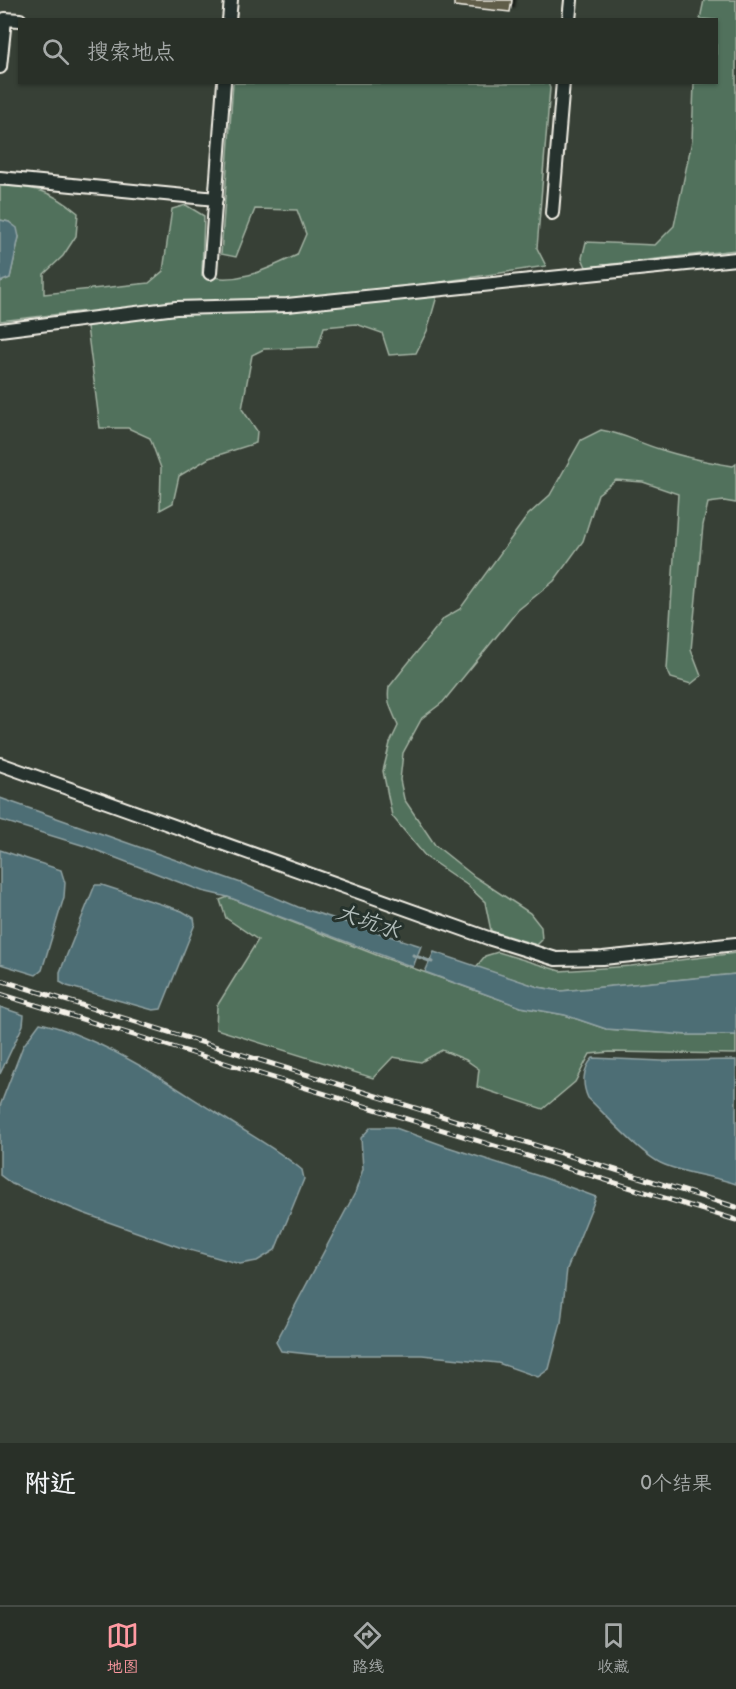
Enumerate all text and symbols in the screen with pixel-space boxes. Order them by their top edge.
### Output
search box [18,18,718,84]
icon: search [39,35,72,68]
text: 搜索地点 [87,39,175,66]
water label: 大坑水 [332,898,405,946]
text: 附近 [24,1469,76,1500]
text: 0个结果 [640,1472,712,1496]
tab: 地图 [106,1619,139,1677]
tab: 路线 [351,1619,384,1677]
tab: 收藏 [597,1619,630,1677]

